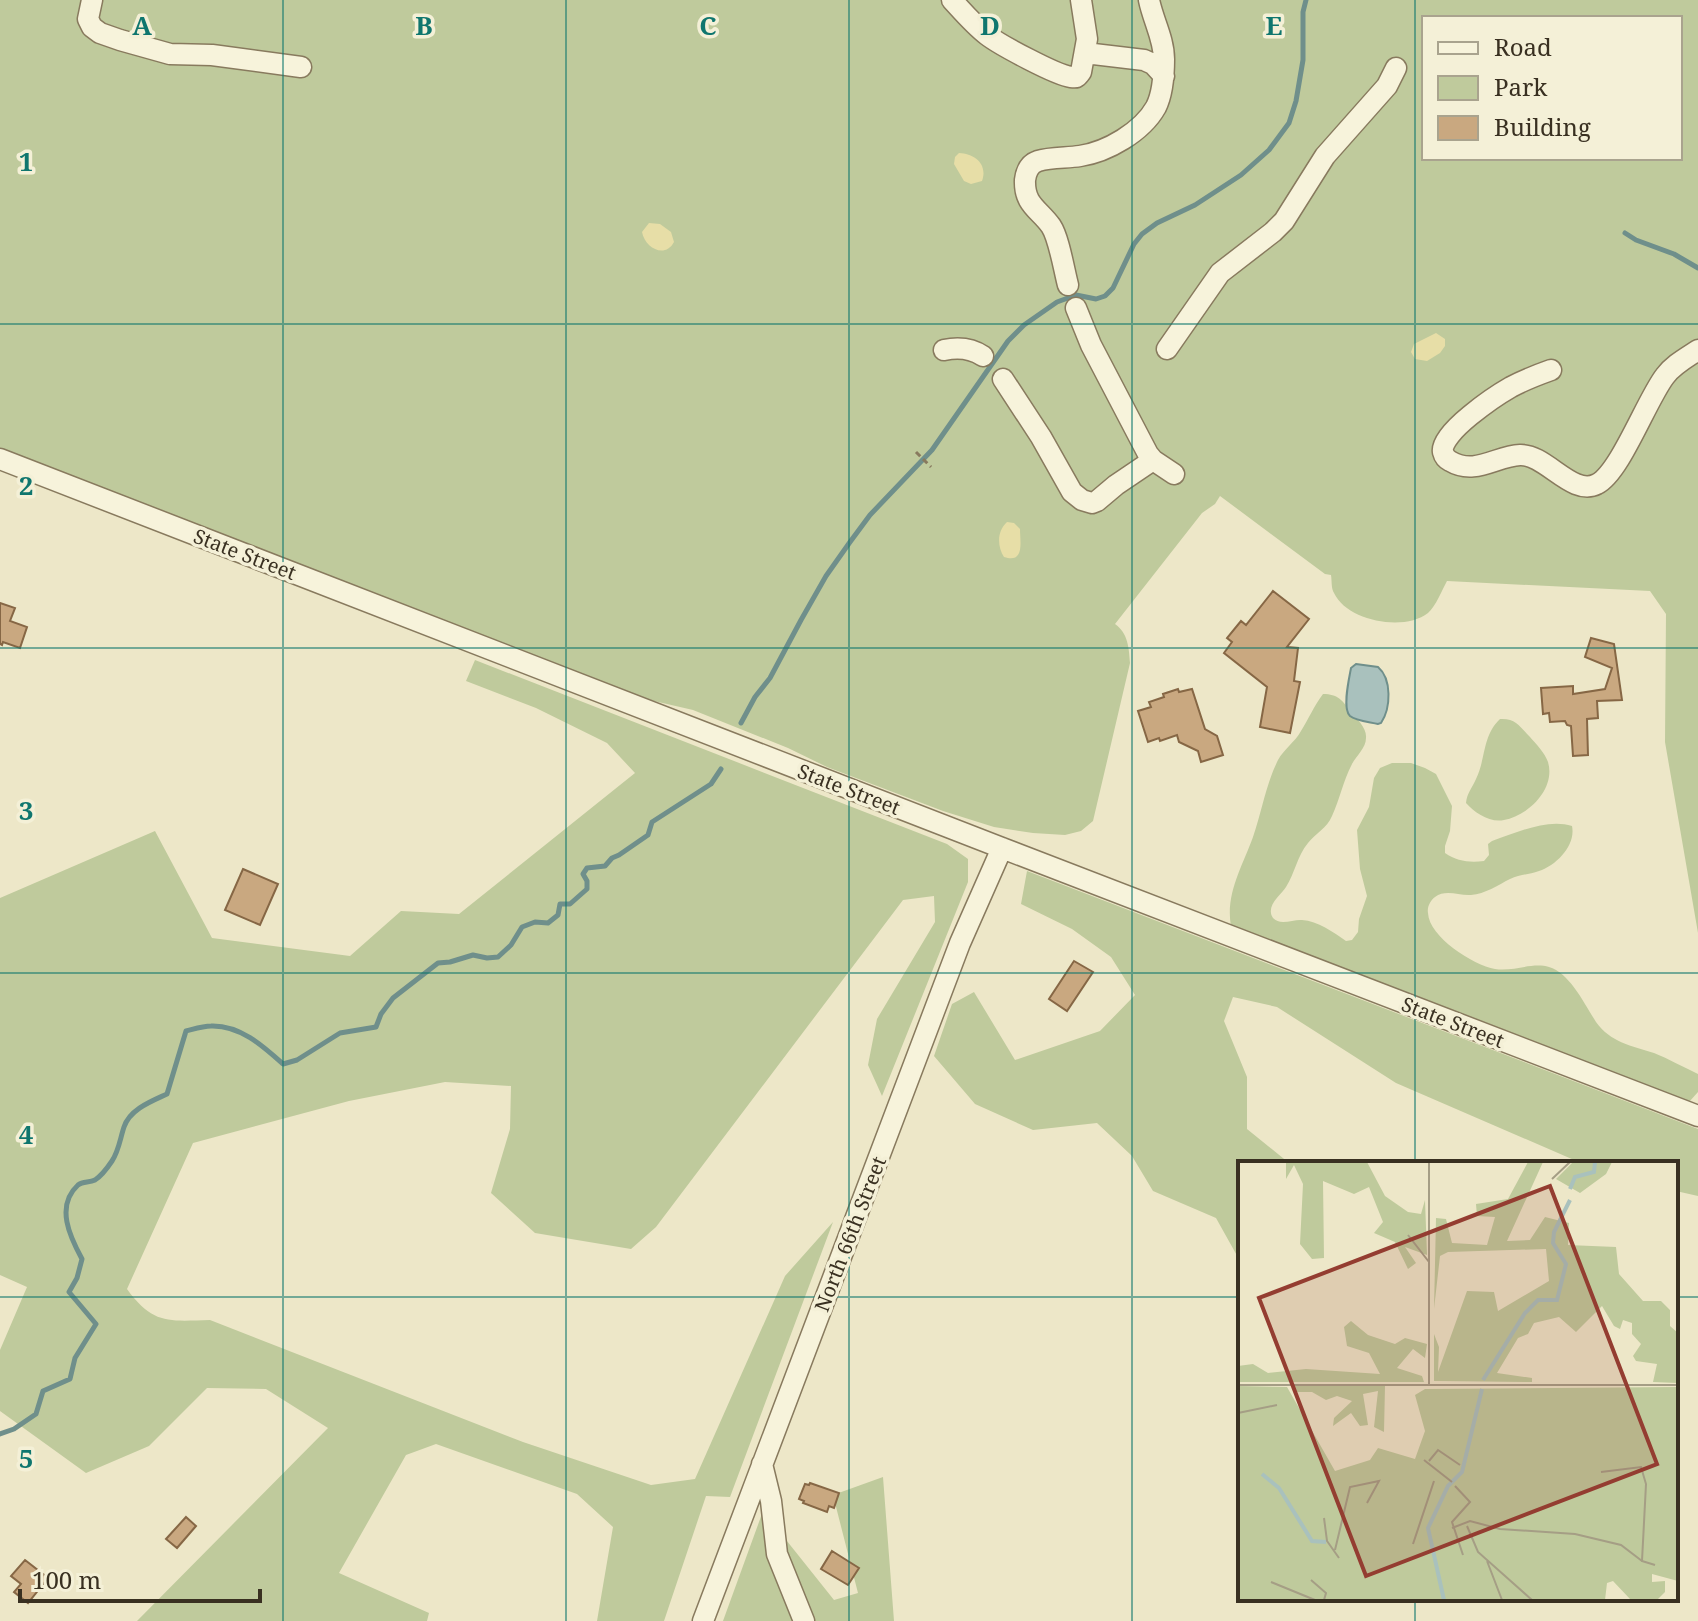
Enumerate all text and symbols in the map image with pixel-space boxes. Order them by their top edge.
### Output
text: A [132,7,152,43]
text: B [415,7,433,43]
text: C [699,7,717,43]
text: D [980,7,1000,43]
text: E [1266,7,1283,43]
legend [1422,16,1682,160]
text: Road [1494,30,1552,63]
text: Park [1494,70,1548,103]
text: Building [1494,110,1591,143]
text: 1 [19,143,33,179]
text: 2 [19,467,33,503]
street label: State Street [190,522,300,586]
street label: State Street [794,757,904,821]
text: 3 [19,792,33,828]
street label: State Street [1398,990,1508,1054]
text: 4 [19,1116,34,1152]
street label: North 66th Street [808,1152,892,1316]
inset map [1238,1161,1678,1601]
text: 5 [19,1440,33,1476]
scale bar [20,1553,260,1603]
text: 100 m [32,1563,101,1596]

